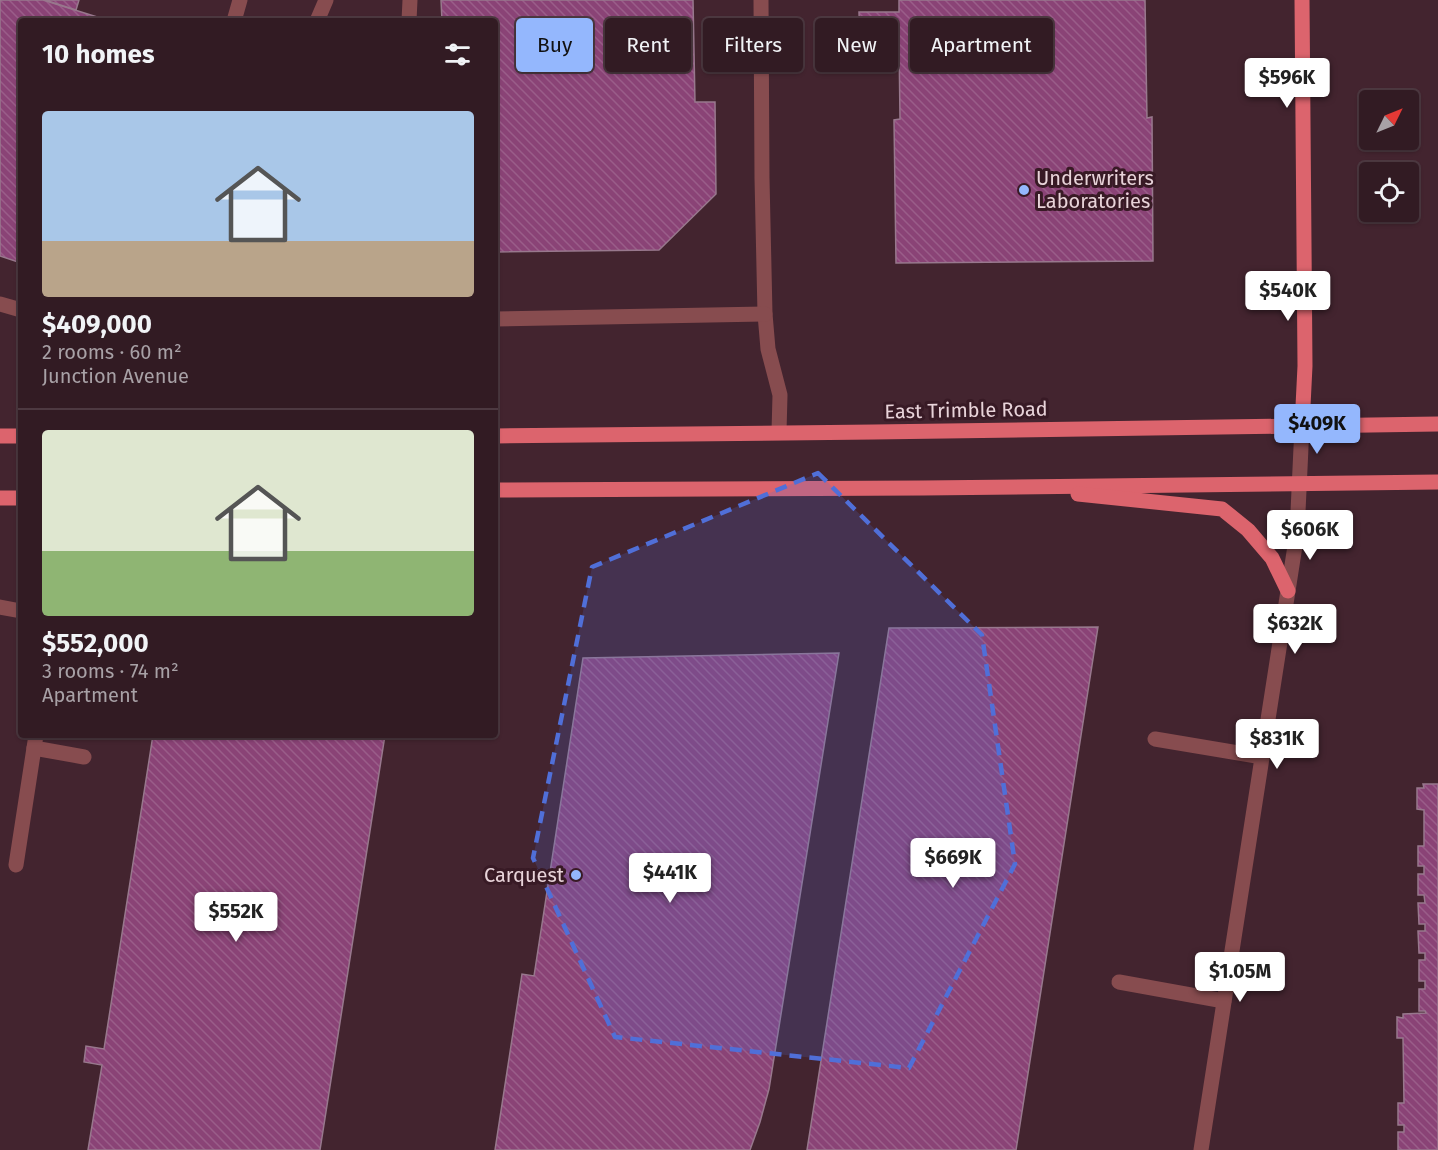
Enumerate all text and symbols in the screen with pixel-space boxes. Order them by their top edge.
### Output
chip: Buy [516,18,593,72]
chip: Rent [605,18,691,72]
chip: Filters [703,18,803,72]
chip: New [815,18,898,72]
chip: Apartment [910,18,1053,72]
icon: filters [441,38,474,71]
text: 10 homes [42,39,155,70]
pin: $596K [1245,58,1329,109]
text: $596K [1259,65,1315,89]
north arrow [1359,90,1419,150]
map controls [1359,90,1419,222]
icon: home [204,150,312,258]
button: locate [1359,162,1419,222]
place label: Underwriters Laboratories [1036,166,1154,213]
marker: Underwriters Laboratories [1017,183,1031,197]
pin: $540K [1246,271,1330,322]
text: $540K [1259,278,1317,302]
text: $409,000 [42,309,152,340]
text: 2 rooms · 60 m² [42,340,182,364]
text: Junction Avenue [42,364,189,388]
street label: East Trimble Road [884,397,1048,423]
pin: $409K [1275,404,1359,455]
text: $409K [1288,411,1346,435]
icon: home [204,469,312,577]
pin: $606K [1268,510,1352,561]
text: $606K [1281,517,1339,541]
pin: $632K [1253,604,1337,655]
text: $632K [1267,611,1323,635]
text: $552,000 [42,628,149,659]
text: 3 rooms · 74 m² [42,659,179,683]
text: Apartment [42,683,138,707]
pin: $831K [1235,719,1319,770]
text: $831K [1250,726,1304,750]
pin: $669K [911,838,995,889]
text: $669K [924,845,982,869]
pin: $441K [628,853,712,904]
text: $441K [643,860,697,884]
place label: Carquest [484,863,565,887]
marker: Carquest [569,868,583,882]
pin: $552K [194,892,278,943]
text: $552K [208,899,264,923]
pin: $1.05M [1191,952,1289,1003]
text: $1.05M [1209,959,1271,983]

